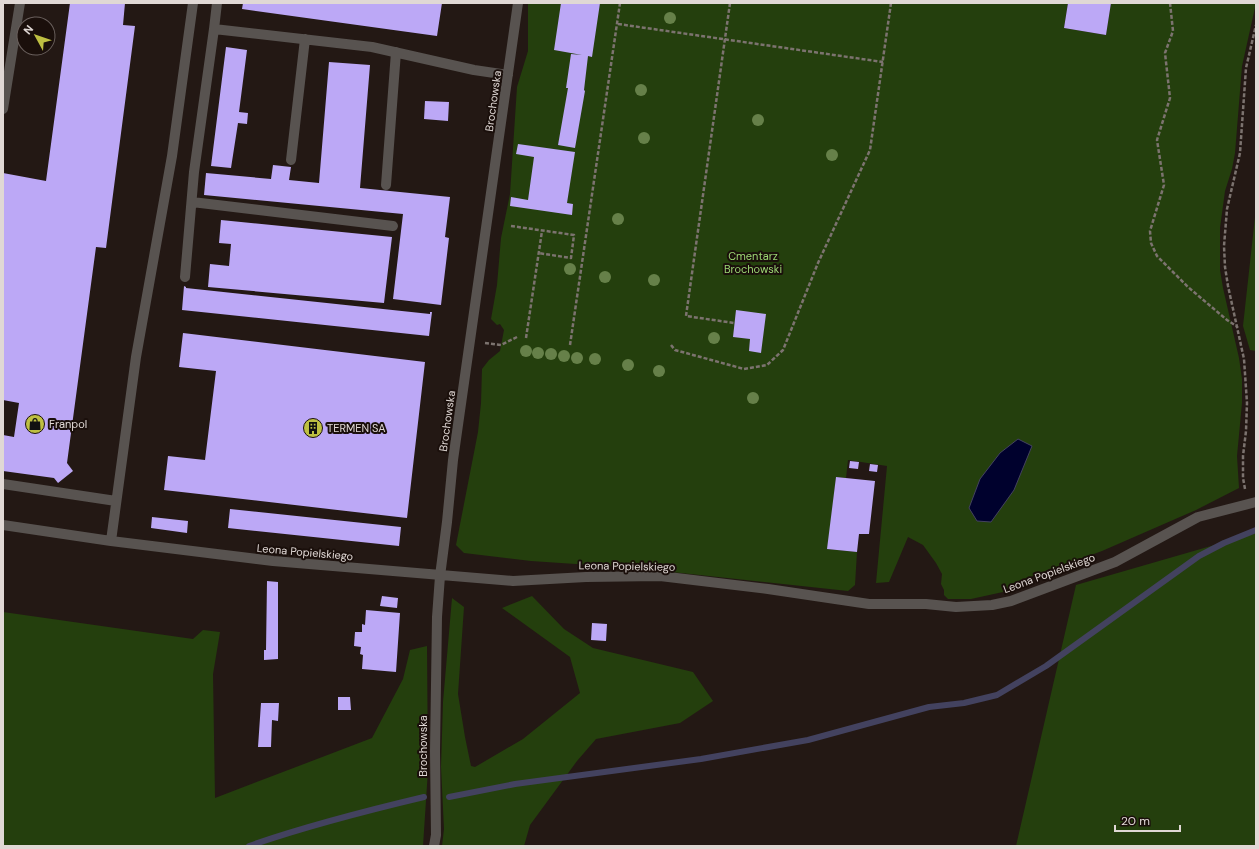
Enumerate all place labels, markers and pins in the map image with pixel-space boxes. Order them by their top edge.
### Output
shop icon: Franpol [24,413,46,435]
place label: Franpol [49,417,87,431]
building icon: TERMEN SA [302,417,324,439]
place label: TERMEN SA [327,421,386,435]

